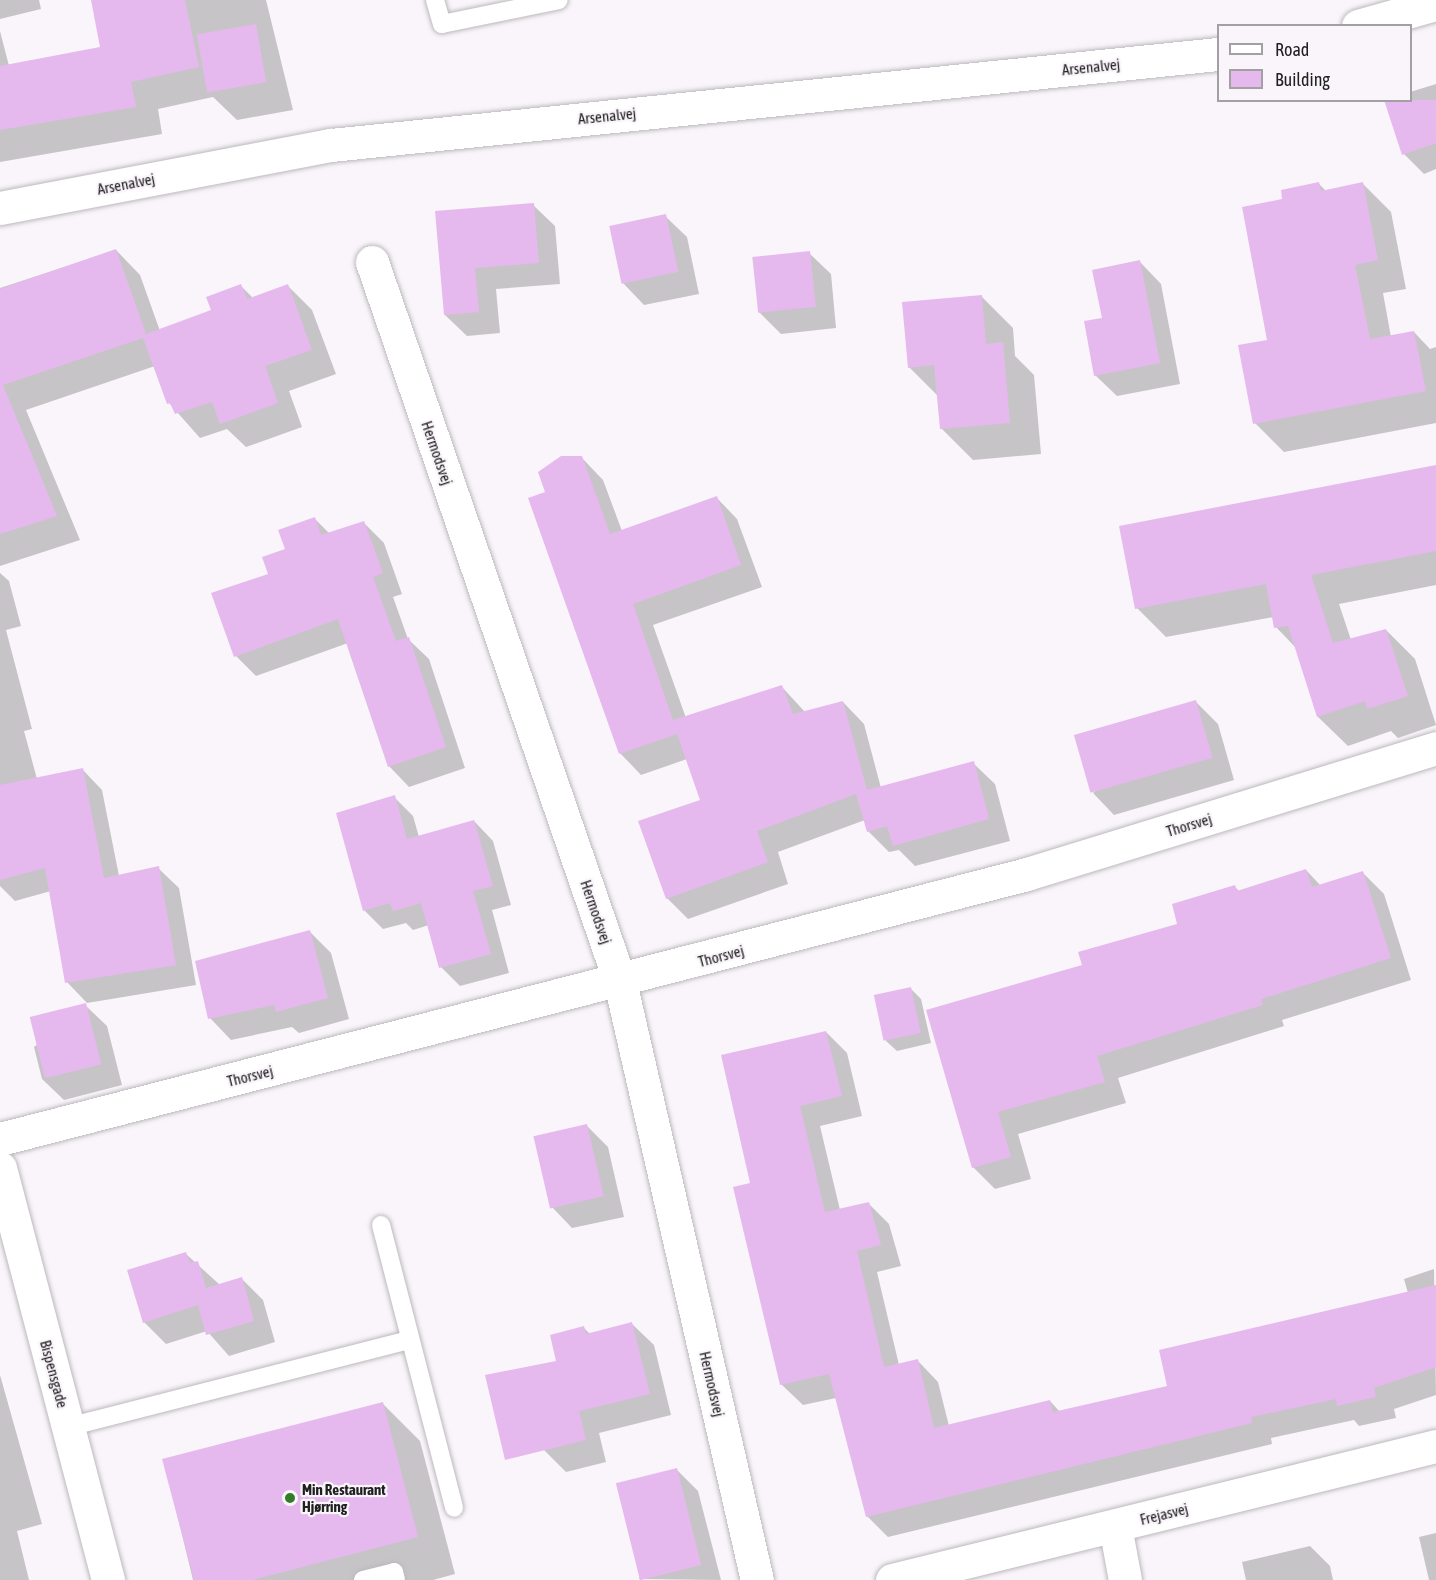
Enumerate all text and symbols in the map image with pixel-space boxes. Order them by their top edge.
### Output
legend [1217,24,1412,102]
text: Road [1275,39,1309,60]
street label: Arsenalvej [1061,55,1121,79]
text: Building [1275,69,1330,90]
street label: Arsenalvej [577,104,637,128]
street label: Arsenalvej [96,170,156,198]
street label: Hermodsvej [418,419,456,487]
street label: Thorsvej [1164,810,1214,840]
street label: Hermodsvej [577,878,615,946]
street label: Thorsvej [696,941,746,971]
street label: Thorsvej [225,1062,275,1090]
street label: Bispensgade [36,1338,72,1410]
street label: Hermodsvej [696,1350,728,1418]
place label: Min Restaurant Hjørring [302,1480,386,1515]
marker: Min Restaurant Hjørring [283,1491,297,1505]
street label: Frejasvej [1138,1499,1190,1529]

